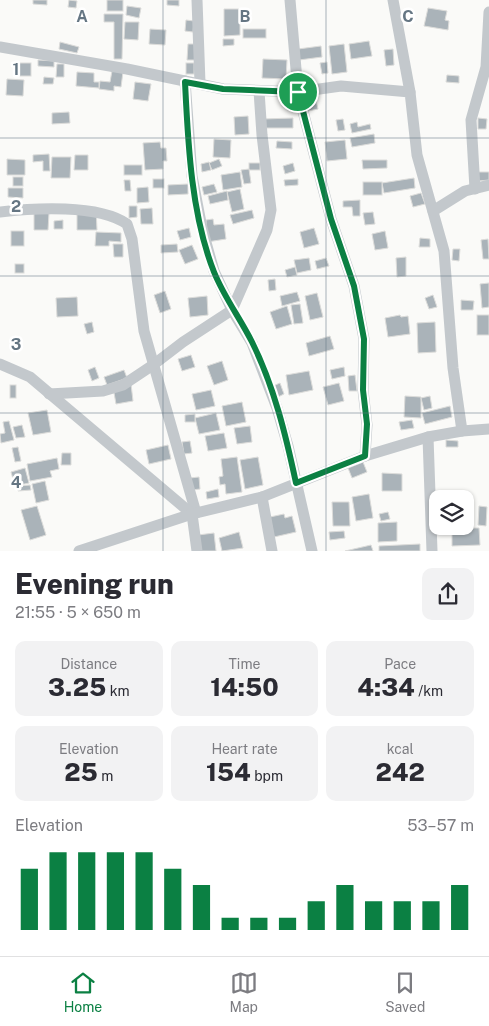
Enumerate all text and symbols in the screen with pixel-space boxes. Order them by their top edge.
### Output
text: A [76,7,88,26]
text: B [240,7,251,26]
text: C [402,7,414,26]
text: 1 [13,60,19,79]
pin [277,71,319,113]
icon: arrive [284,78,312,106]
text: 2 [11,197,21,216]
text: 3 [11,335,21,354]
text: 4 [11,473,22,492]
map controls [429,490,474,535]
button: layers [429,490,474,535]
text: Evening run [15,567,174,600]
button: share [422,568,474,620]
text: 21:55 · 5 × 650 m [15,603,141,622]
text: Distance [60,656,117,672]
text: Time [229,656,260,672]
text: Pace [384,656,416,672]
text: 3.25 [48,672,106,702]
text: 14:50 [210,672,279,702]
text: 4:34 [357,672,415,702]
text: km [106,683,130,699]
text: /km [415,683,443,699]
text: Elevation [59,741,119,757]
text: Heart rate [211,741,278,757]
text: kcal [387,741,414,757]
text: 25 [64,757,98,787]
text: 154 [206,757,251,787]
text: 242 [375,757,425,787]
text: m [98,768,113,784]
text: bpm [251,768,283,784]
text: Elevation [15,816,83,835]
text: 53–57 m [407,816,474,835]
tab: Home [64,969,102,1015]
tab: Map [230,969,258,1015]
tab: Saved [385,969,425,1015]

